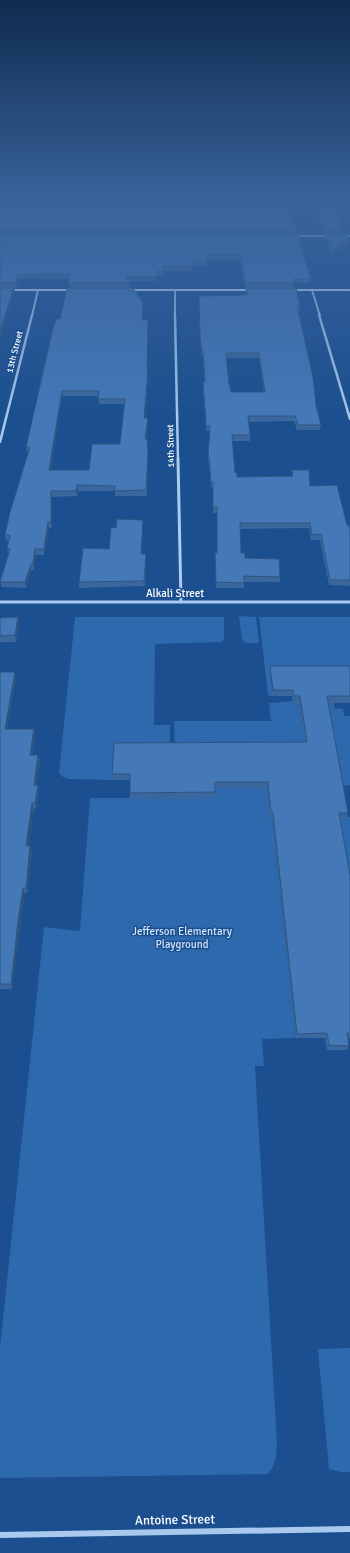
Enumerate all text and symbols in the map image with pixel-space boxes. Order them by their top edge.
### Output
street label: 13th Street [4,330,26,374]
street label: 14th Street [165,424,177,468]
street label: Alkali Street [146,587,204,600]
park label: Jefferson Elementary Playground [132,925,233,951]
street label: Antoine Street [135,1511,216,1529]

